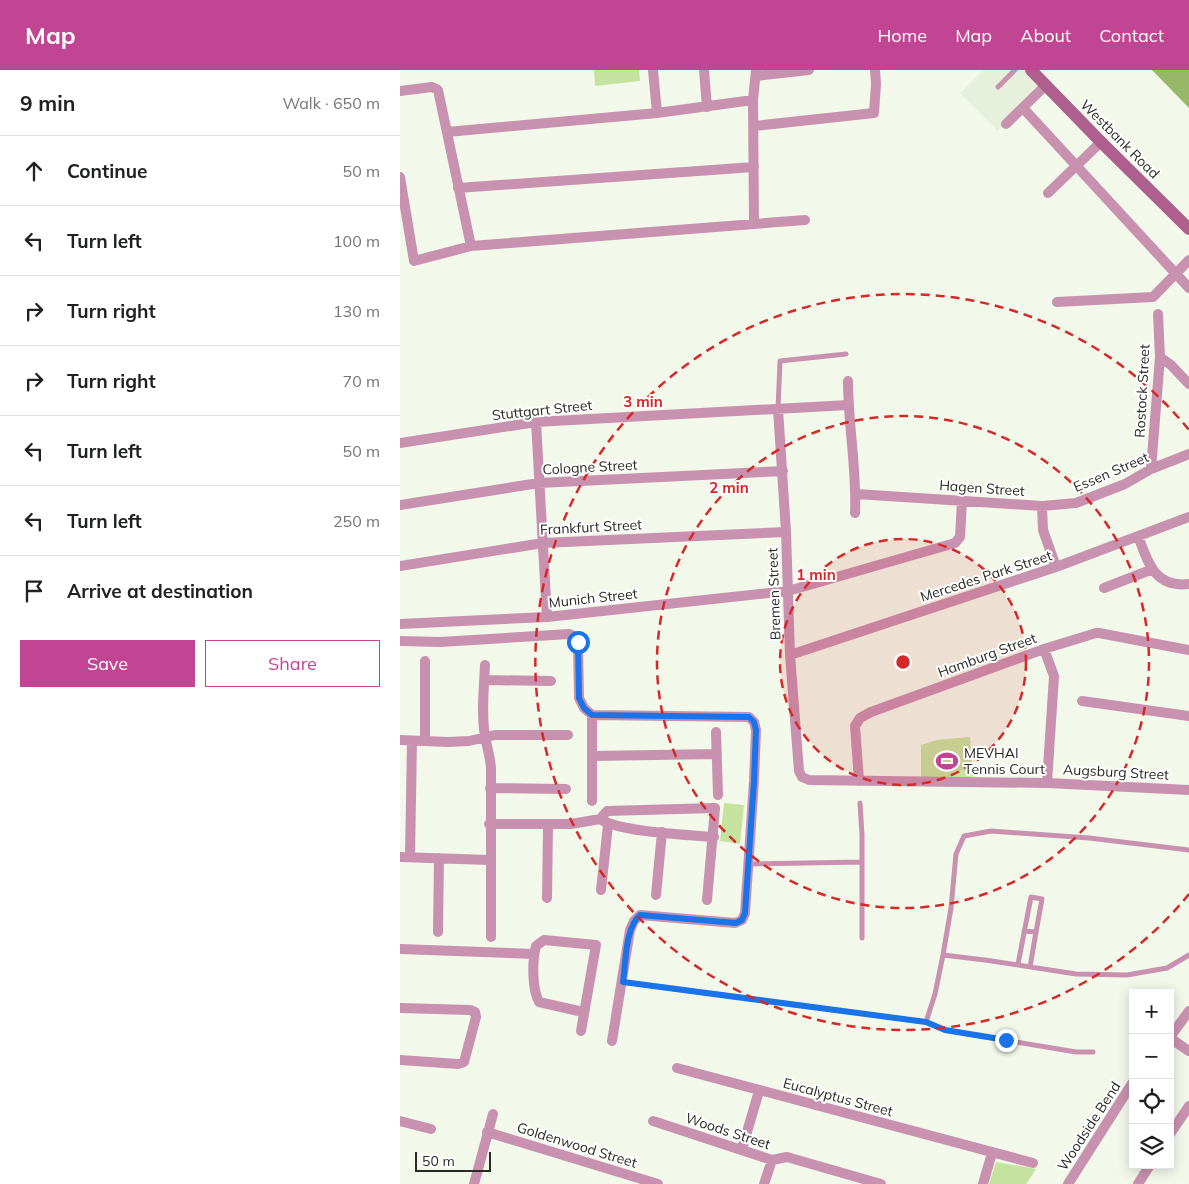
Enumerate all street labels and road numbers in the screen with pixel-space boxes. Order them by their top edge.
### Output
street label: Westbank Road [1077,96,1163,182]
street label: Rostock Street [1131,344,1153,438]
street label: Stuttgart Street [491,396,593,424]
street label: Essen Street [1071,448,1152,496]
street label: Cologne Street [542,456,638,478]
street label: Hagen Street [939,476,1025,500]
street label: Frankfurt Street [540,515,643,539]
street label: Mercedes Park Street [918,546,1054,606]
street label: Bremen Street [763,547,785,641]
street label: Munich Street [548,584,638,612]
street label: Hamburg Street [935,629,1039,681]
street label: Augsburg Street [1063,760,1170,784]
street label: Eucalyptus Street [781,1074,895,1120]
street label: Woodside Bend [1053,1078,1125,1174]
street label: Woods Street [683,1109,773,1153]
street label: Goldenwood Street [515,1118,639,1172]

